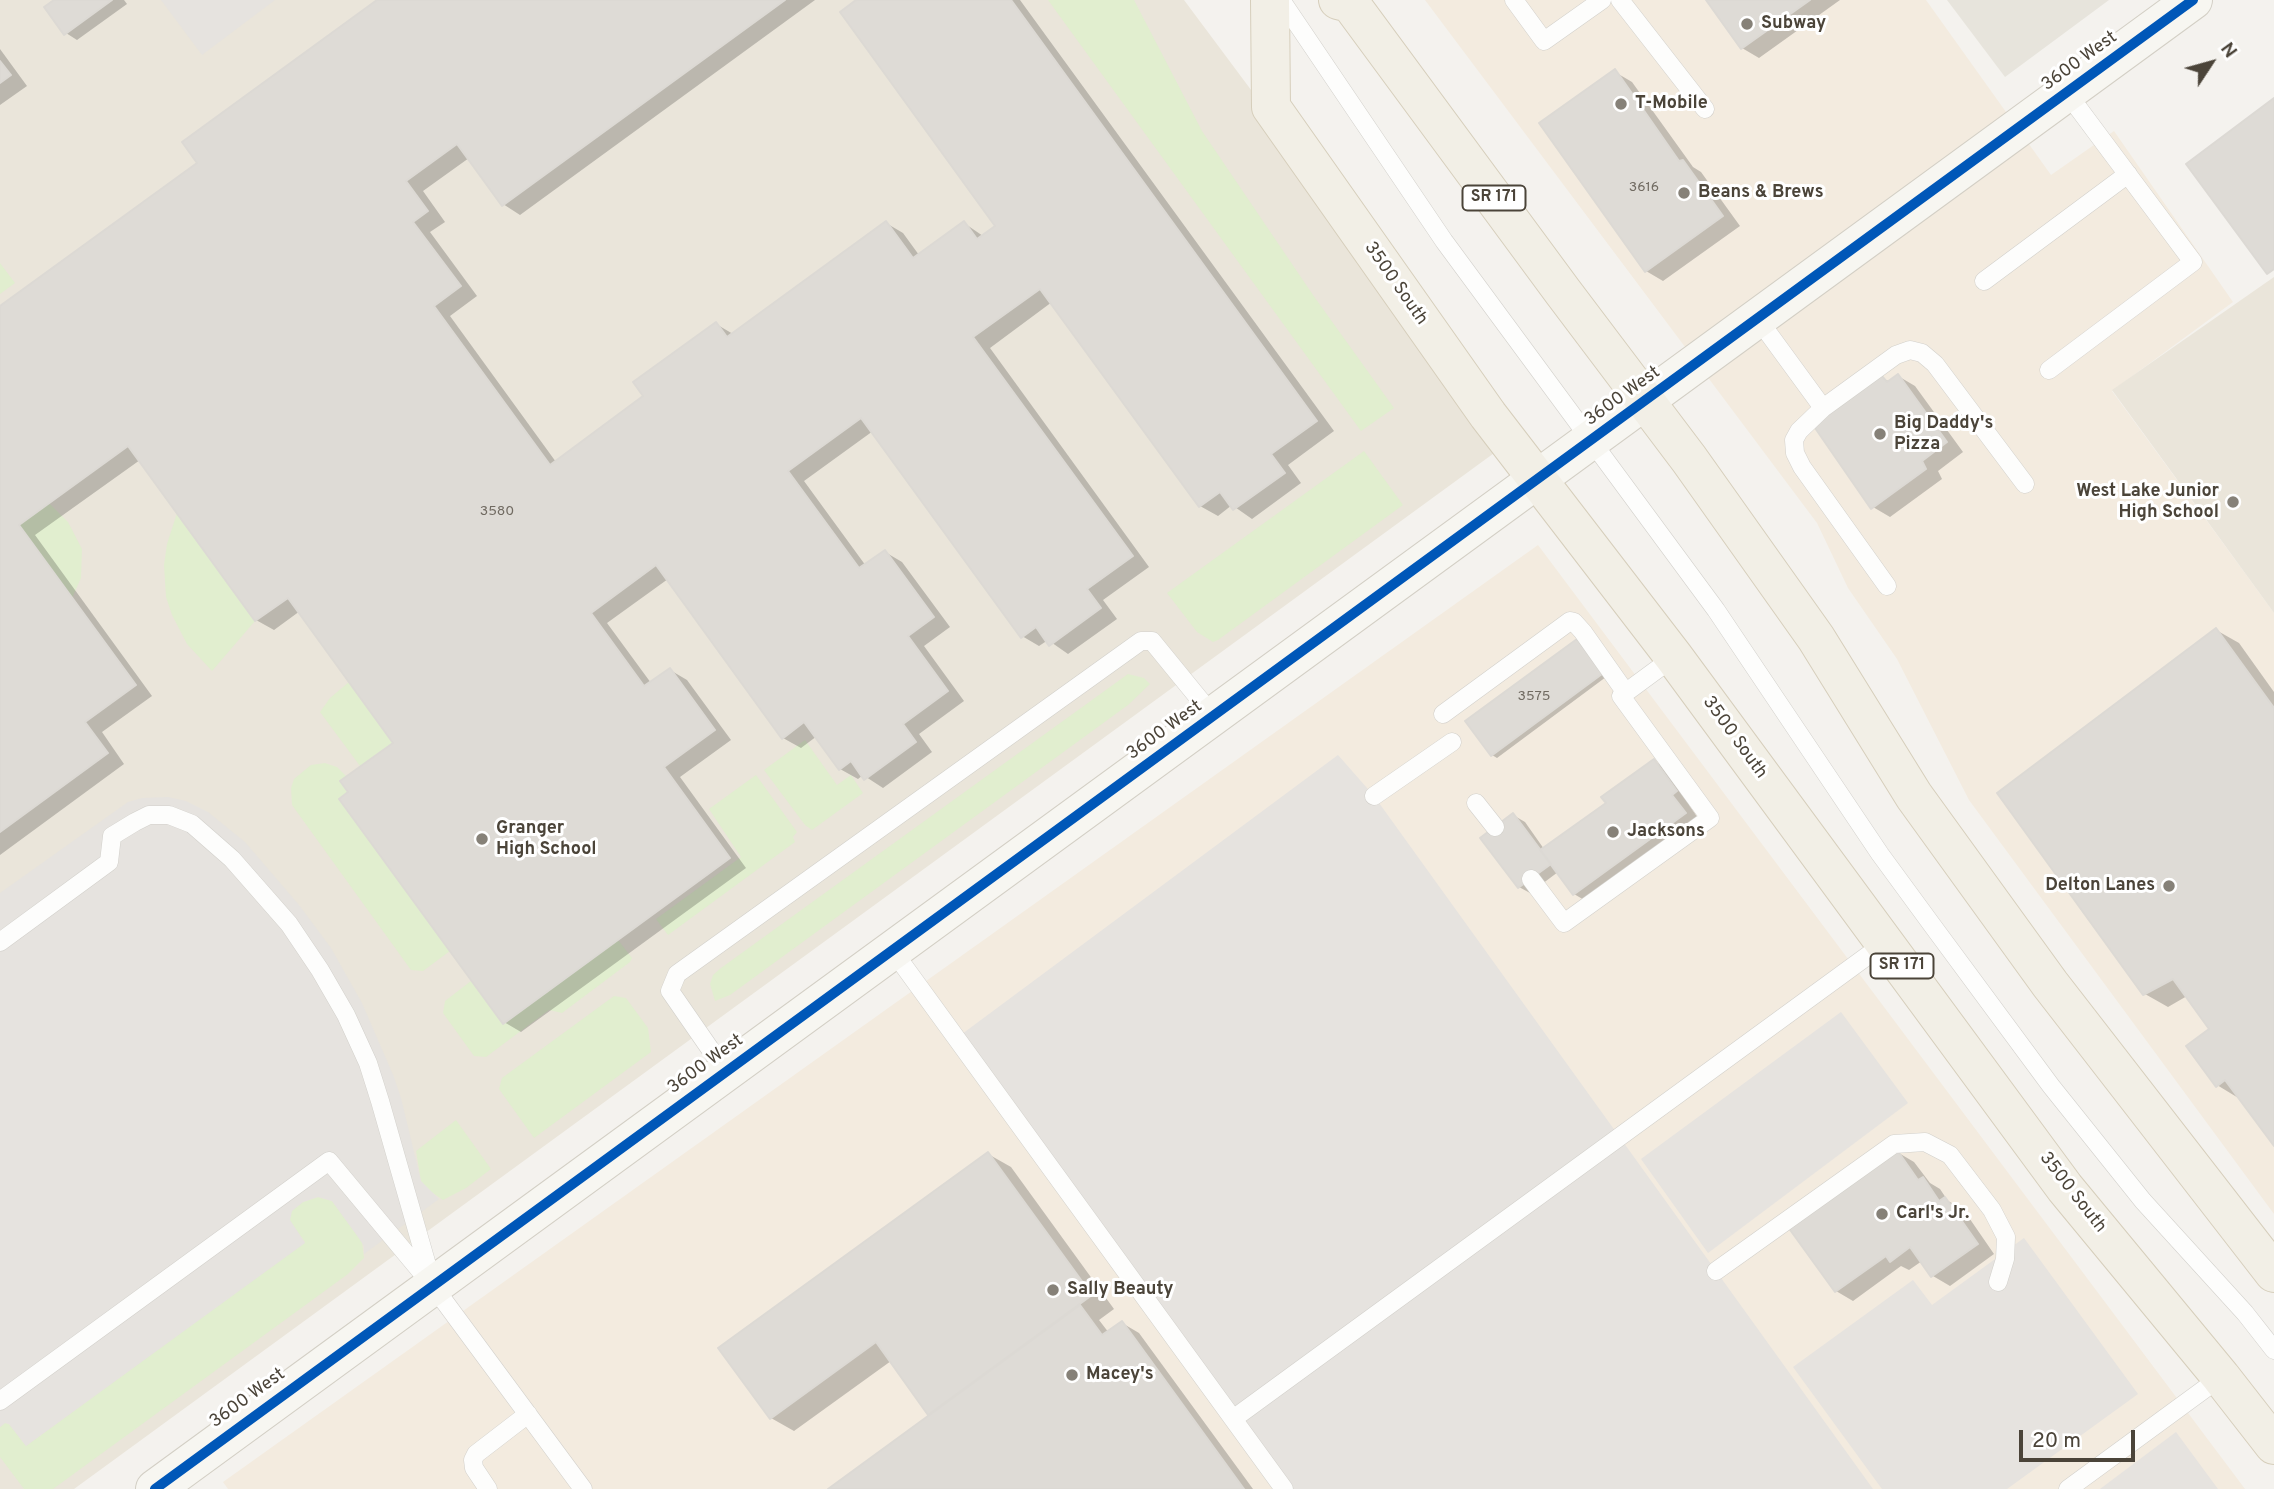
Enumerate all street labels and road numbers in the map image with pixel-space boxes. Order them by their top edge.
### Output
street label: 3600 West [2038,27,2122,97]
road number: SR 171 [1462,186,1526,210]
street label: 3500 South [1359,238,1431,330]
street label: 3600 West [1581,362,1665,432]
street label: 3500 South [1697,693,1771,783]
street label: 3600 West [1123,696,1207,766]
road number: SR 171 [1870,954,1934,978]
street label: 3600 West [664,1030,748,1100]
street label: 3500 South [2034,1148,2110,1238]
street label: 3600 West [206,1364,290,1434]

